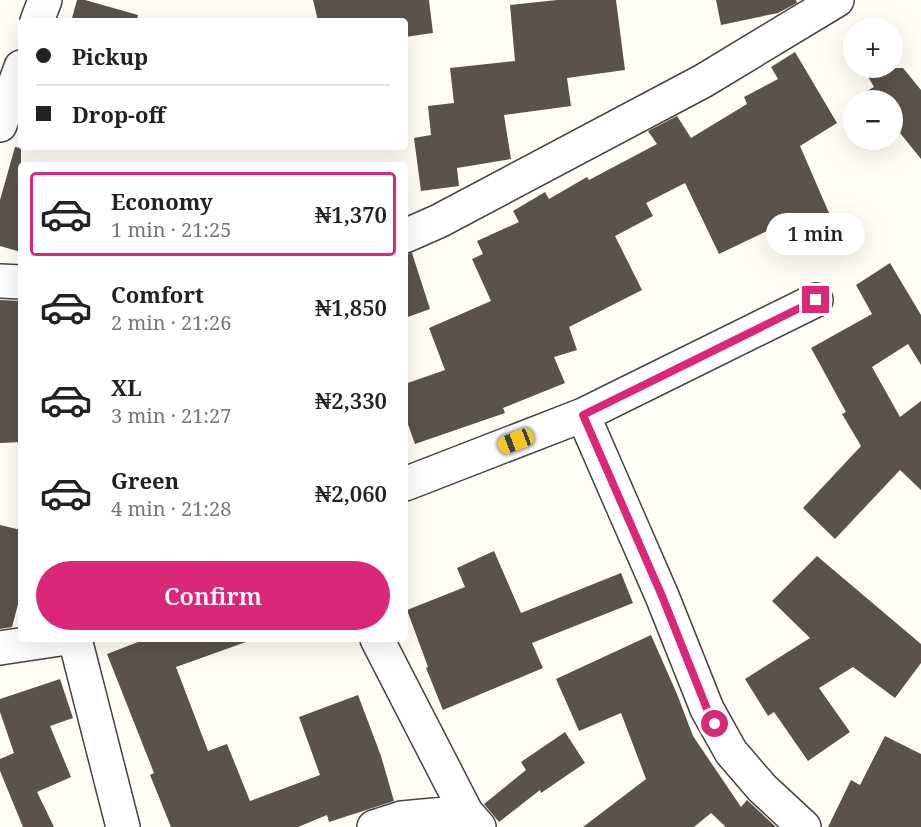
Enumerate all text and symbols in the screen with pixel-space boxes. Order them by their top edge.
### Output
map controls [843,18,903,150]
button: + [843,18,903,78]
text: Pickup [72,41,148,71]
button: − [843,90,903,150]
text: Drop-off [72,99,165,129]
text: Economy [111,186,213,216]
icon: car [39,187,93,241]
text: ₦1,370 [315,199,387,229]
callout: 1 min [766,213,866,255]
text: 1 min · 21:25 [111,216,231,243]
text: 1 min [788,220,843,247]
text: Comfort [111,279,204,309]
icon: car [39,280,93,334]
route end [802,286,829,313]
text: ₦1,850 [315,292,387,322]
text: 2 min · 21:26 [111,309,231,336]
text: XL [111,372,142,402]
icon: car [39,373,93,427]
text: ₦2,330 [315,385,387,415]
text: 3 min · 21:27 [111,402,231,429]
car [496,426,536,456]
text: Green [111,465,179,495]
icon: car [39,466,93,520]
text: ₦2,060 [315,478,387,508]
text: 4 min · 21:28 [111,495,231,522]
button: Confirm [36,561,390,630]
route start [701,710,728,737]

